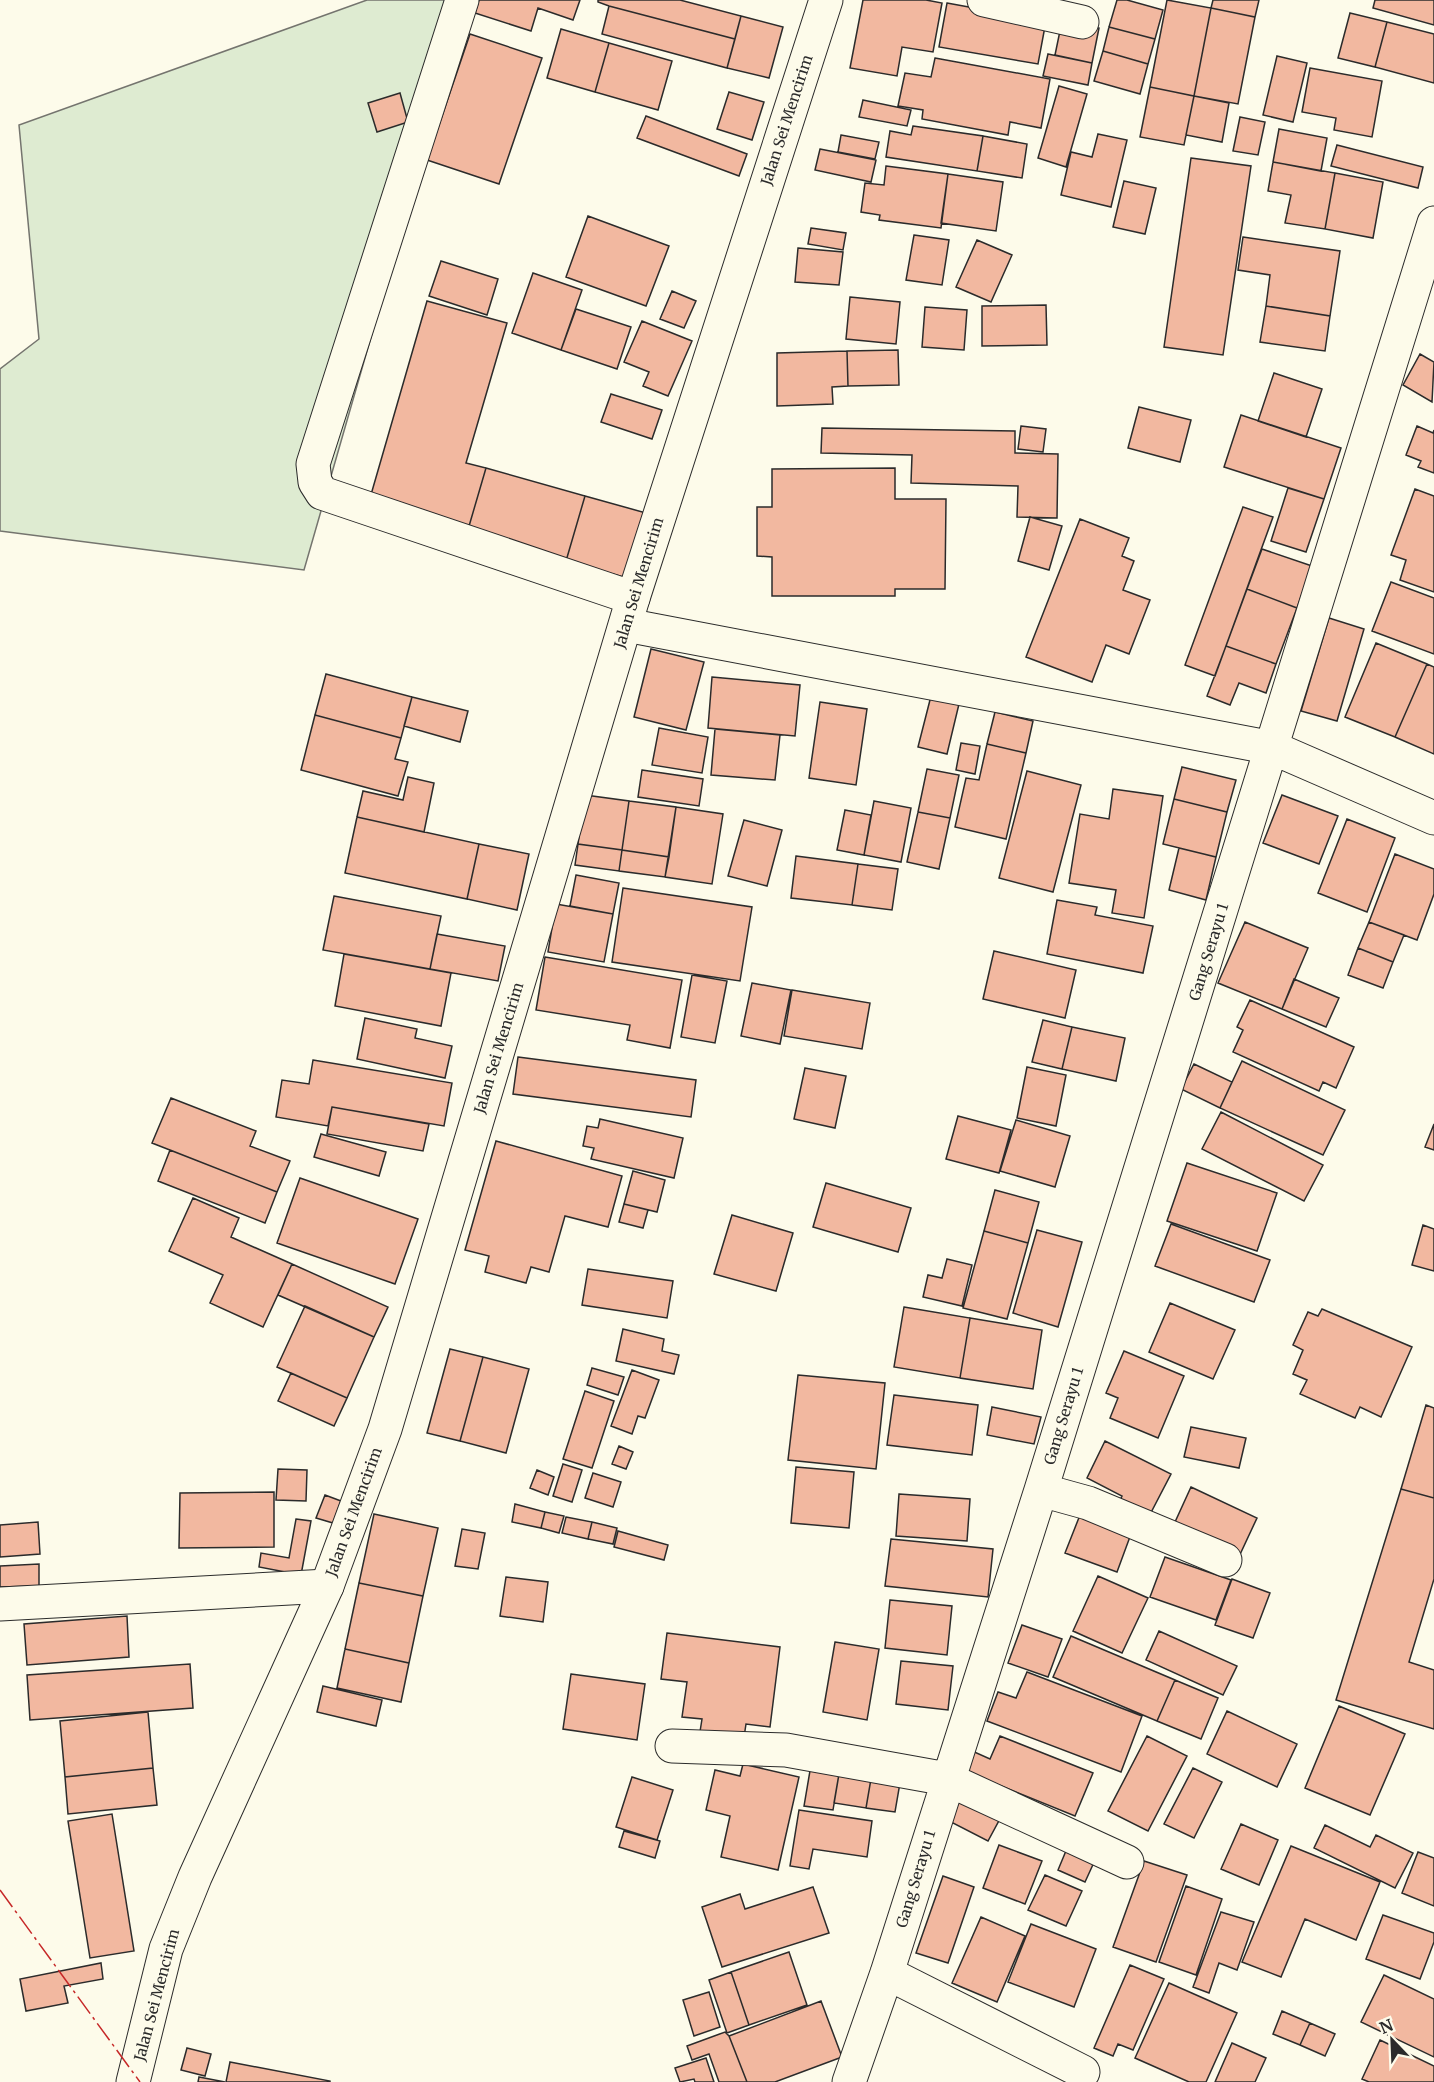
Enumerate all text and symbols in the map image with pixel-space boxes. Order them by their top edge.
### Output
street label: Jalan Sei Mencirim [756,52,817,188]
street label: Jalan Sei Mencirim [609,515,668,652]
street label: Gang Serayu 1 [1185,900,1232,1003]
street label: Jalan Sei Mencirim [469,980,528,1117]
street label: Gang Serayu 1 [1040,1364,1087,1467]
street label: Jalan Sei Mencirim [321,1445,386,1580]
street label: Gang Serayu 1 [892,1827,939,1930]
street label: Jalan Sei Mencirim [129,1927,183,2064]
north arrow [1362,2010,1422,2070]
text: N [1376,2014,1396,2038]

